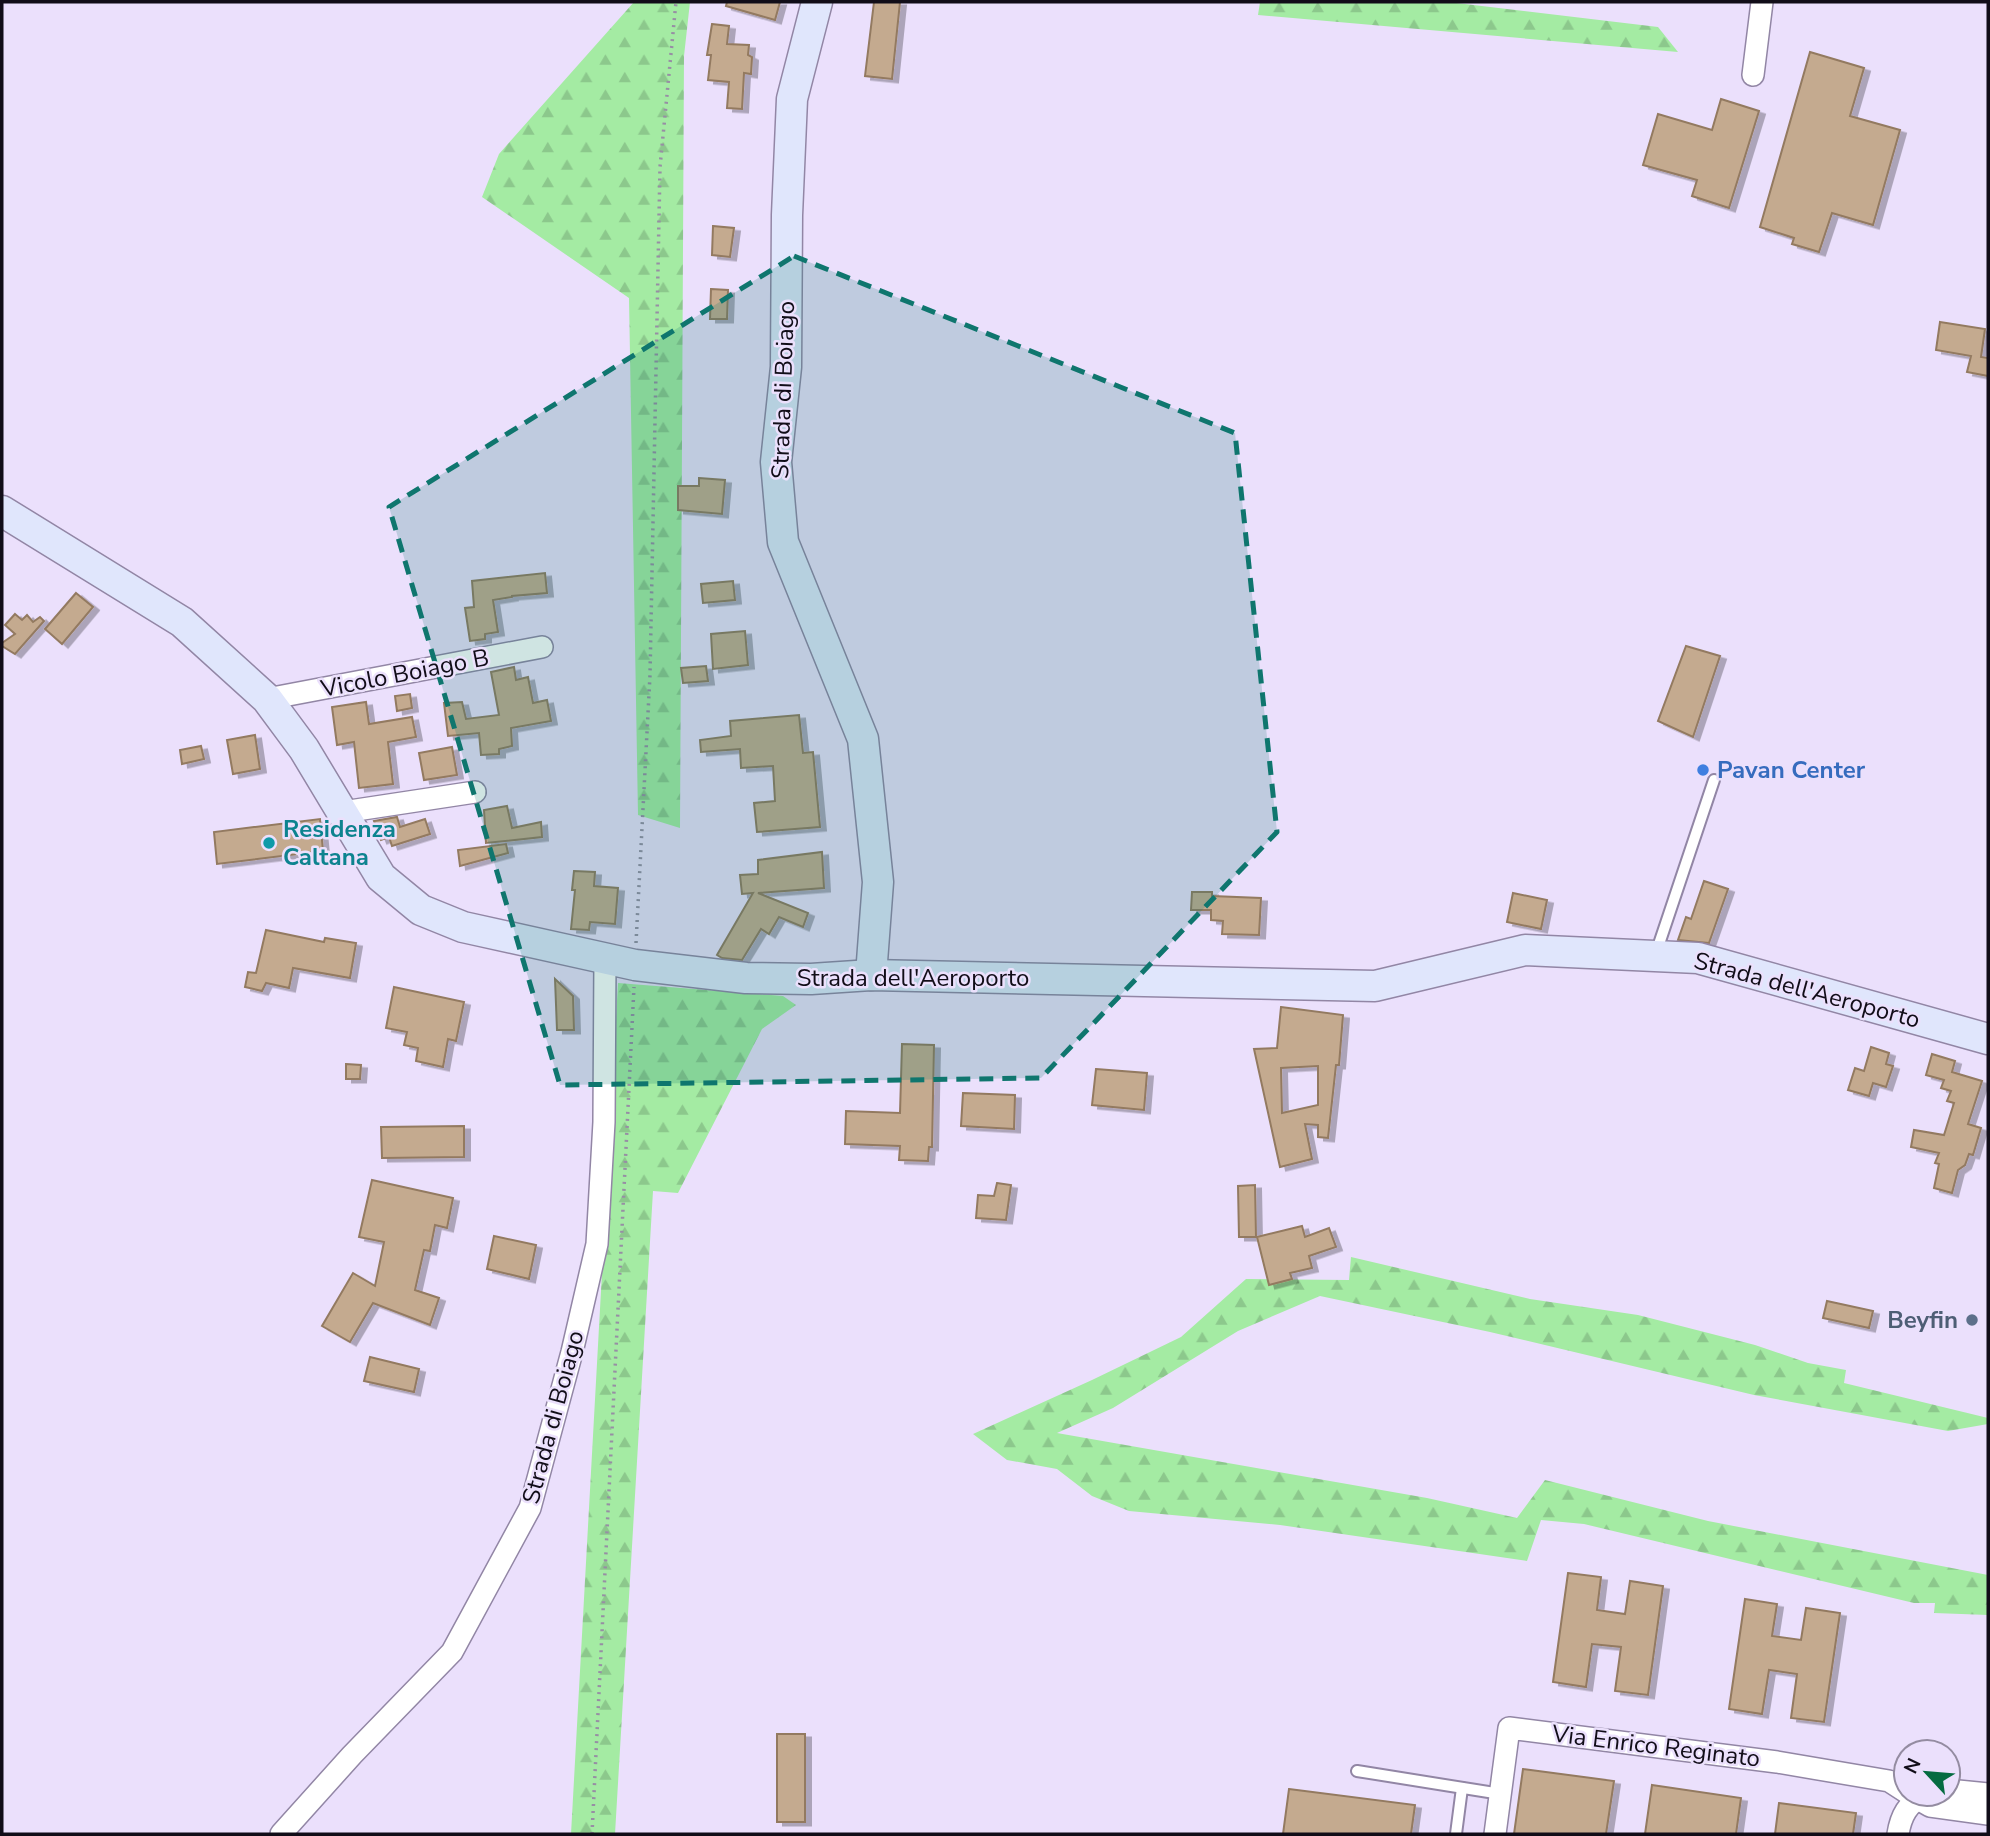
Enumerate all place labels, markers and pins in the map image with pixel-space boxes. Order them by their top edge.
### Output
place label: Pavan Center [1717,754,1866,786]
marker: Pavan Center [1695,762,1711,778]
place label: Residenza Caltana [283,813,396,873]
marker: Residenza Caltana [261,835,277,851]
place label: Beyfin [1887,1304,1958,1336]
marker: Beyfin [1964,1312,1980,1328]

